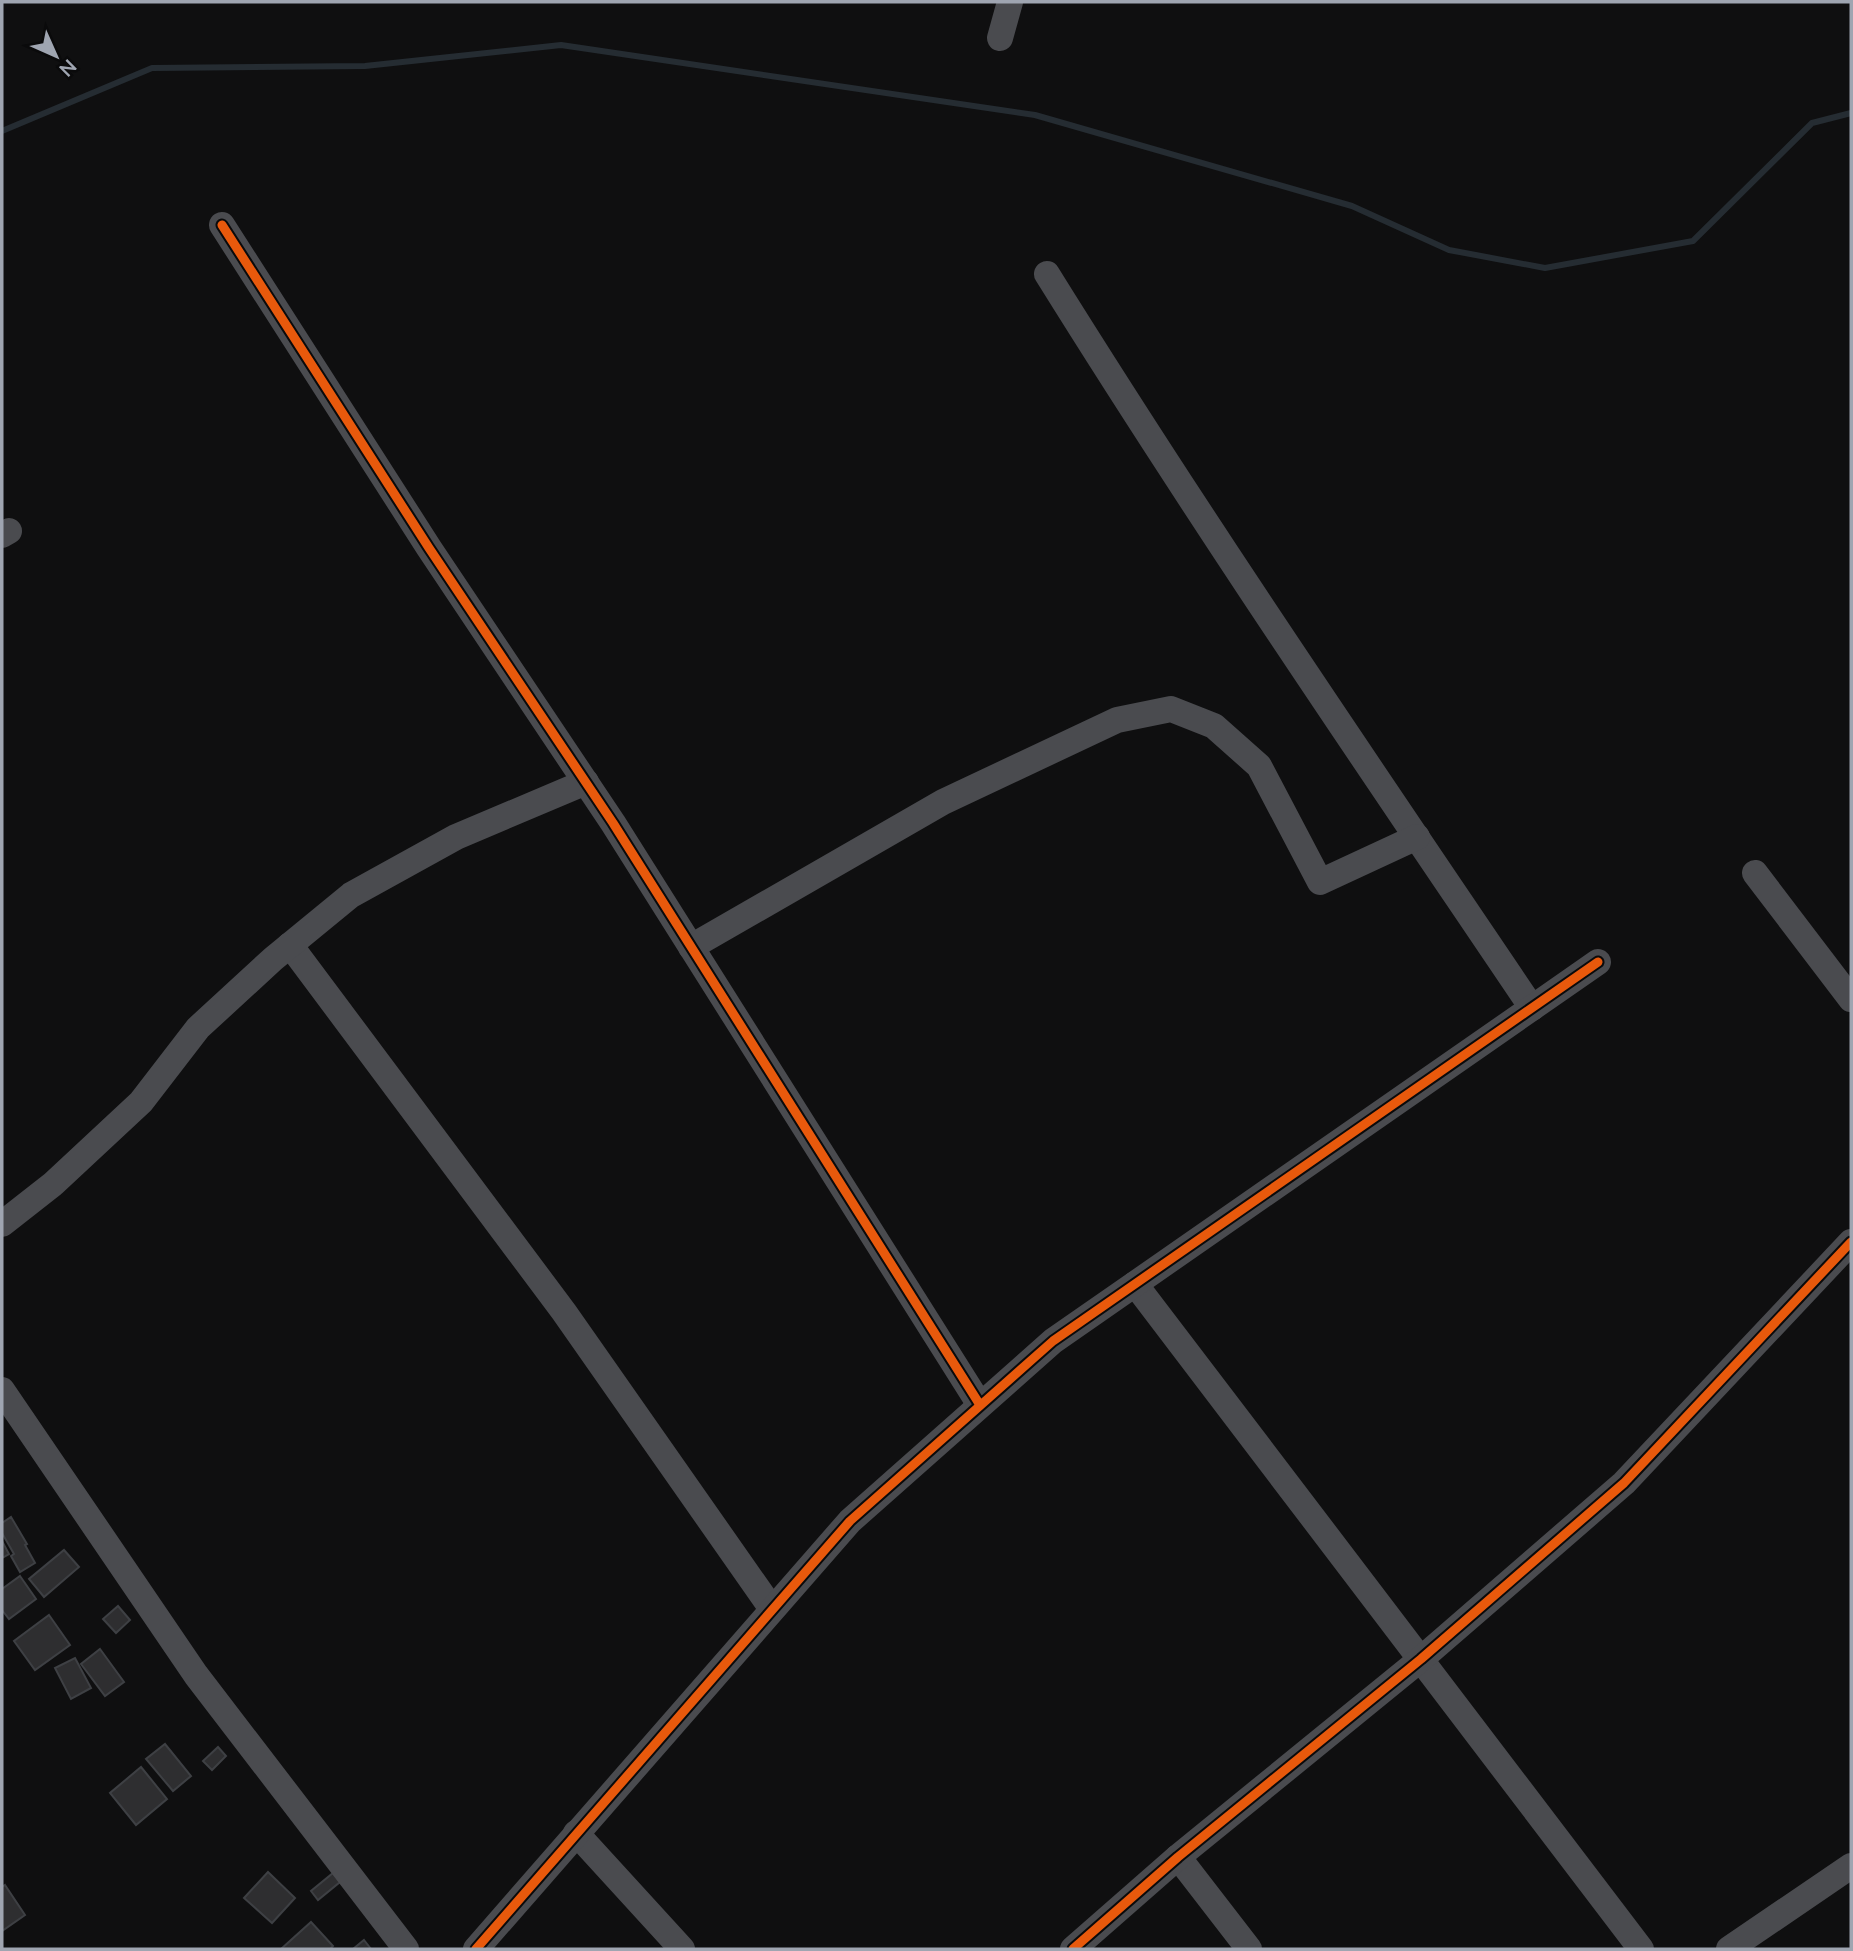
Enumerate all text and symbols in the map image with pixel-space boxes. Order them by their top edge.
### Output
north arrow [21,21,91,91]
text: N [55,55,82,82]

